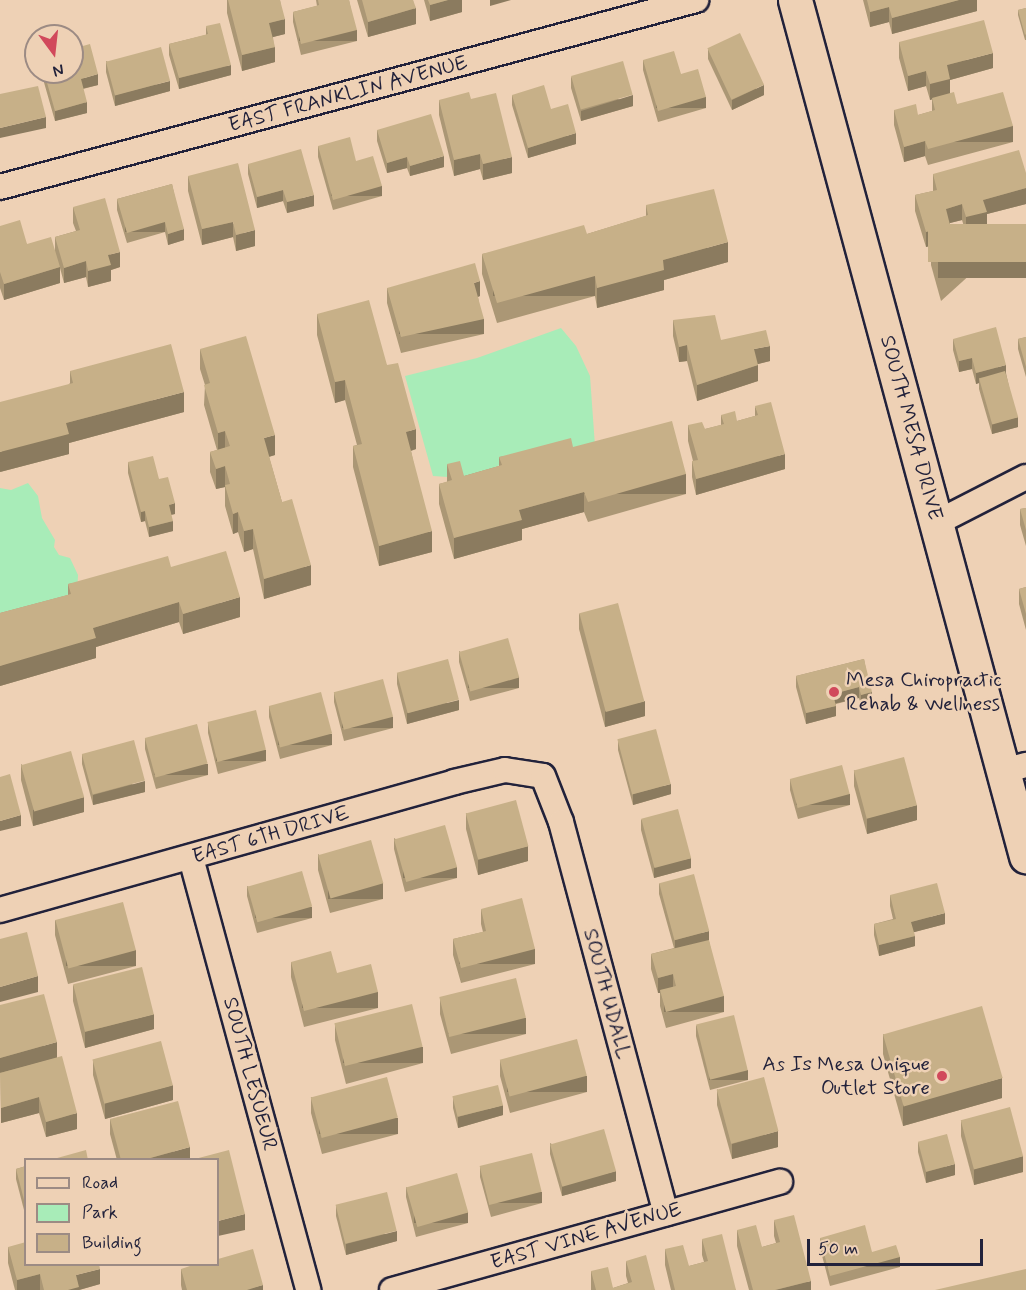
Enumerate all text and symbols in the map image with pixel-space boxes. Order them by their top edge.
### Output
north arrow [24,24,84,84]
street label: EAST FRANKLIN AVENUE [226,50,470,138]
text: N [50,58,66,81]
street label: SOUTH MESA DRIVE [873,329,949,527]
place label: Mesa Chiropractic Rehab & Wellness [846,667,1004,717]
marker: Mesa Chiropractic Rehab & Wellness [827,685,841,699]
street label: EAST 6TH DRIVE [189,800,353,870]
street label: SOUTH UDALL [577,926,637,1062]
street label: SOUTH LESUEUR [217,995,283,1153]
place label: As Is Mesa Unique Outlet Store [759,1051,930,1101]
marker: As Is Mesa Unique Outlet Store [935,1069,949,1083]
legend [24,1158,219,1266]
text: Road [82,1171,118,1195]
street label: EAST VINE AVENUE [488,1197,684,1275]
text: Park [82,1201,118,1225]
scale bar [810,1227,986,1265]
text: Building [82,1231,142,1255]
text: 50 m [818,1237,858,1261]

